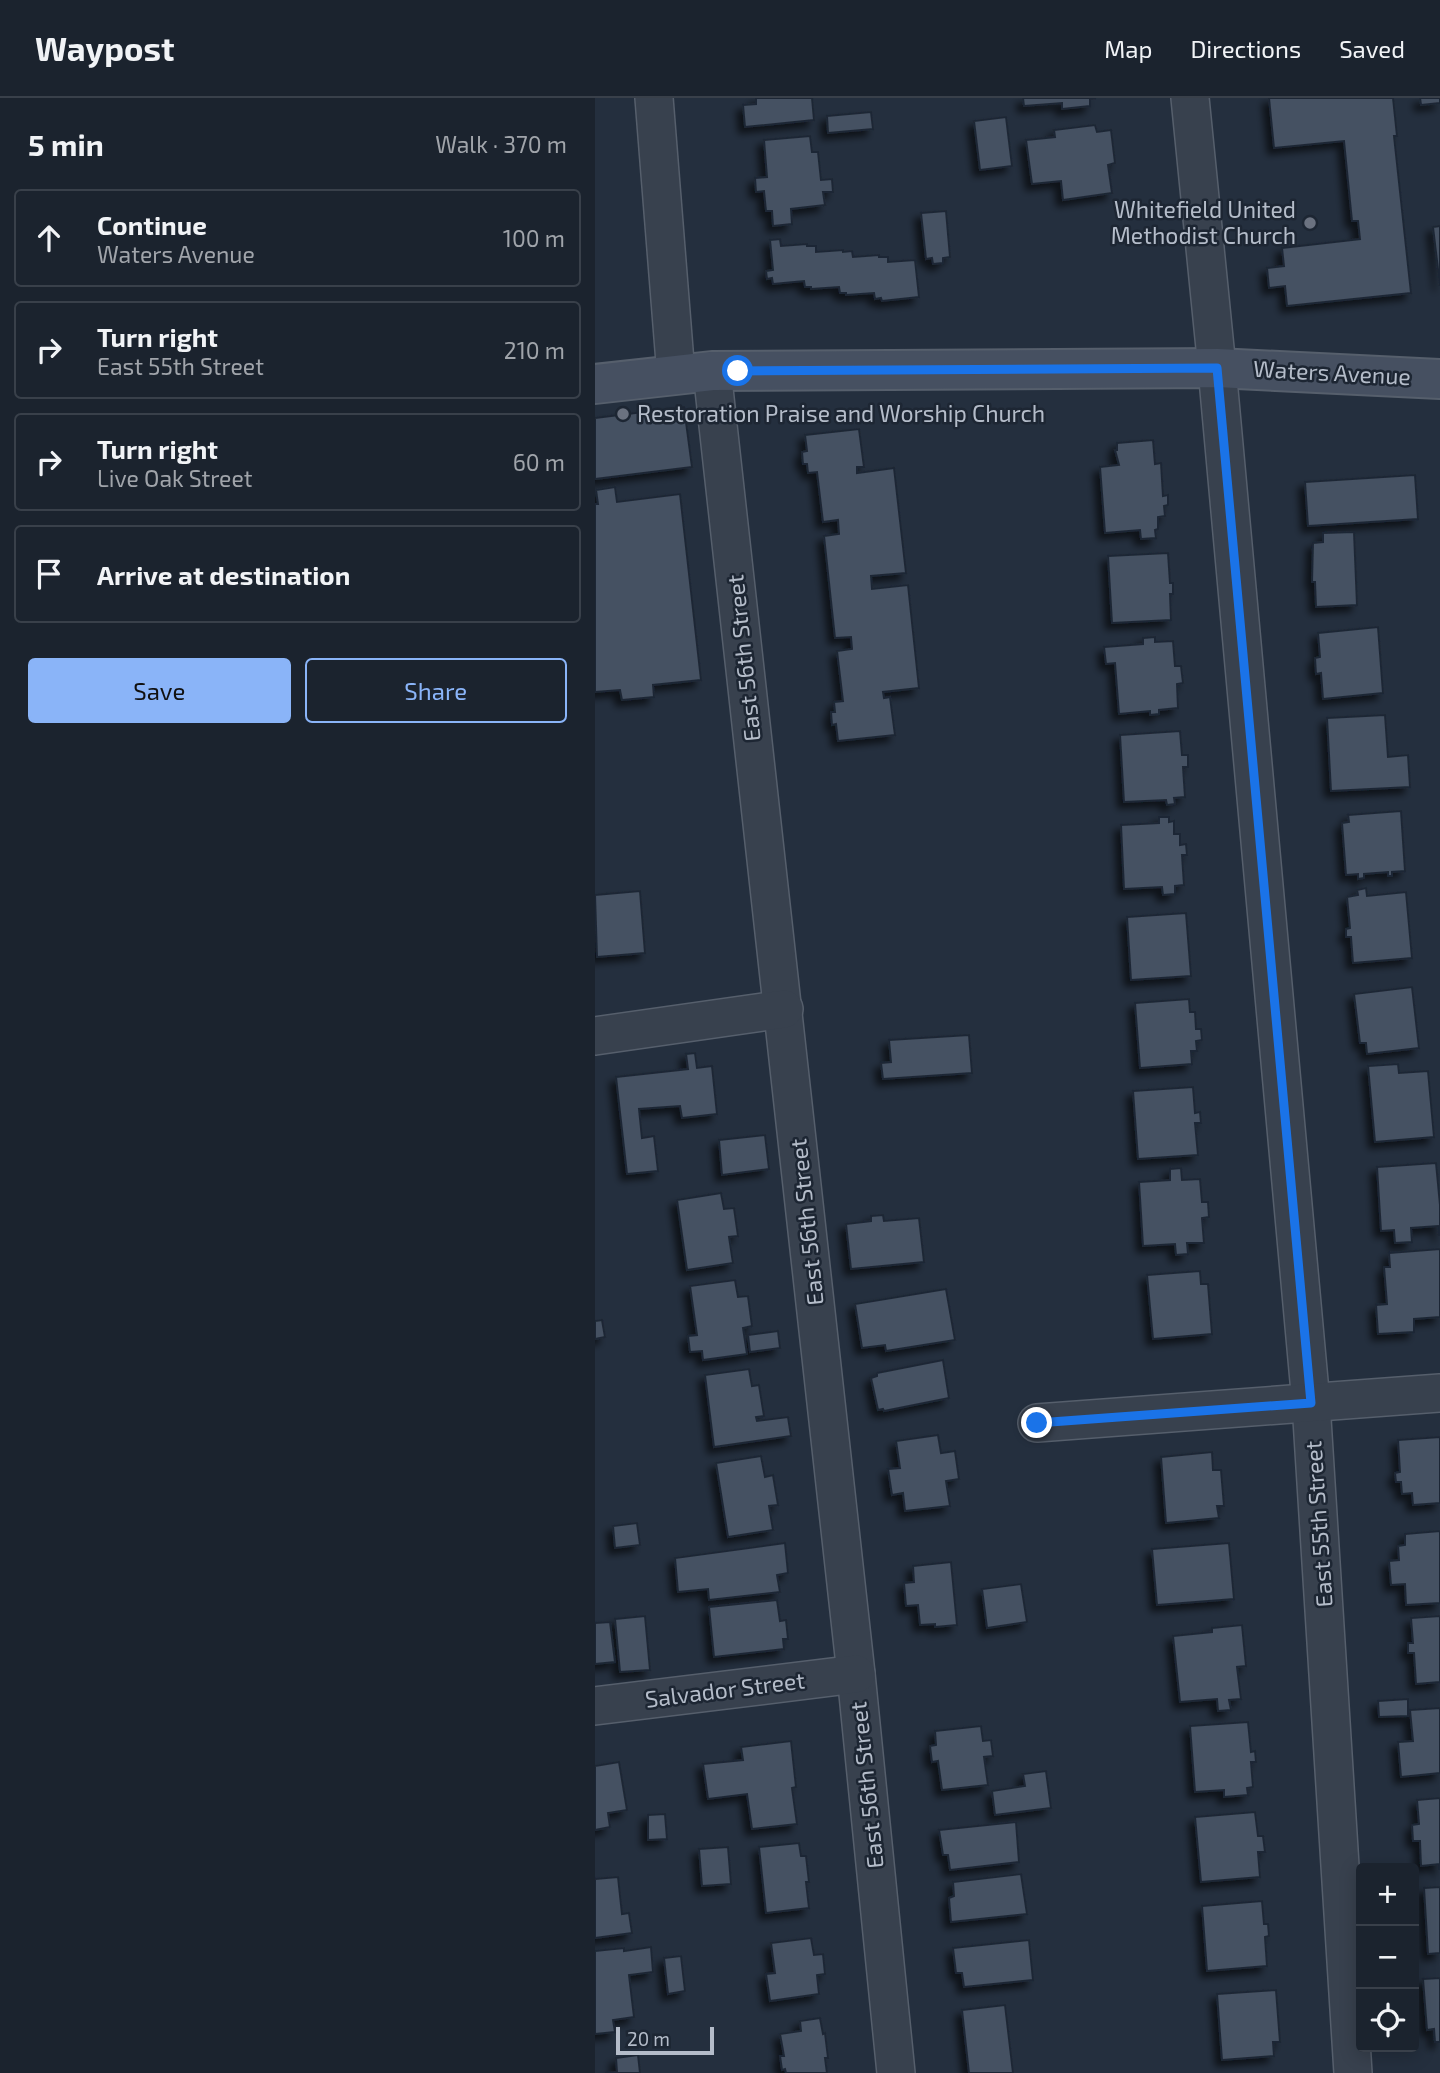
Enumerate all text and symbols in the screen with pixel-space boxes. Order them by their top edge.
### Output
text: Waypost [35,28,174,68]
text: Map [1104,34,1152,63]
text: Directions [1190,34,1301,63]
text: Saved [1339,34,1405,63]
text: 5 min [28,126,104,162]
text: Walk · 370 m [435,130,567,158]
place label: Whitefield United Methodist Church [1111,195,1296,249]
text: Continue [97,209,207,240]
marker: Whitefield United Methodist Church [1302,215,1318,231]
icon: ahead [30,219,68,257]
text: 100 m [503,224,565,252]
text: Waters Avenue [97,240,255,268]
text: Turn right [97,321,218,352]
icon: right [30,331,68,369]
text: 210 m [504,336,565,364]
text: East 55th Street [97,352,264,380]
street label: Waters Avenue [1253,354,1412,390]
route start [722,355,753,386]
place label: Restoration Praise and Worship Church [637,399,1045,427]
marker: Restoration Praise and Worship Church [615,406,631,422]
text: Turn right [97,433,218,464]
icon: right [30,443,68,481]
text: 60 m [513,448,565,476]
text: Live Oak Street [97,464,253,492]
icon: arrive [30,555,68,593]
text: Arrive at destination [97,559,350,590]
street label: East 56th Street [720,573,766,743]
button: Save [28,658,291,723]
button: Share [305,658,567,723]
street label: East 56th Street [783,1137,829,1307]
route end [1021,1407,1052,1438]
street label: East 55th Street [1298,1440,1338,1608]
street label: Salvador Street [643,1665,807,1713]
street label: East 56th Street [843,1700,889,1870]
map controls [1356,1863,1419,2052]
button: + [1356,1863,1419,1926]
button: − [1356,1926,1419,1989]
button: locate [1356,1989,1419,2052]
scale bar [616,2024,714,2056]
text: 20 m [627,2027,670,2050]

